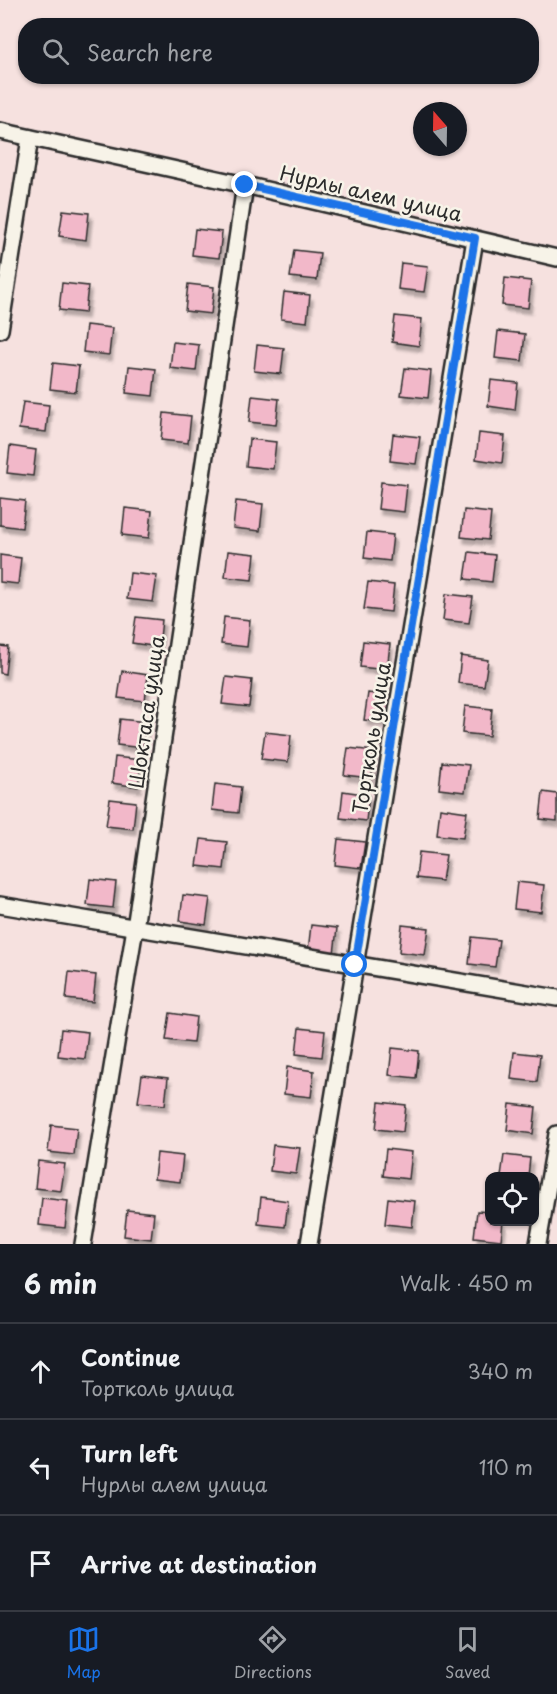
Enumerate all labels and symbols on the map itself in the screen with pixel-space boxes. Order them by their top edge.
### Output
north arrow [413,102,467,156]
street label: Нурлы алем улица [277,157,466,229]
route end [231,171,257,197]
street label: Шоктаса улица [120,633,172,791]
street label: Тортколь улица [344,660,398,816]
route start [341,951,367,977]

